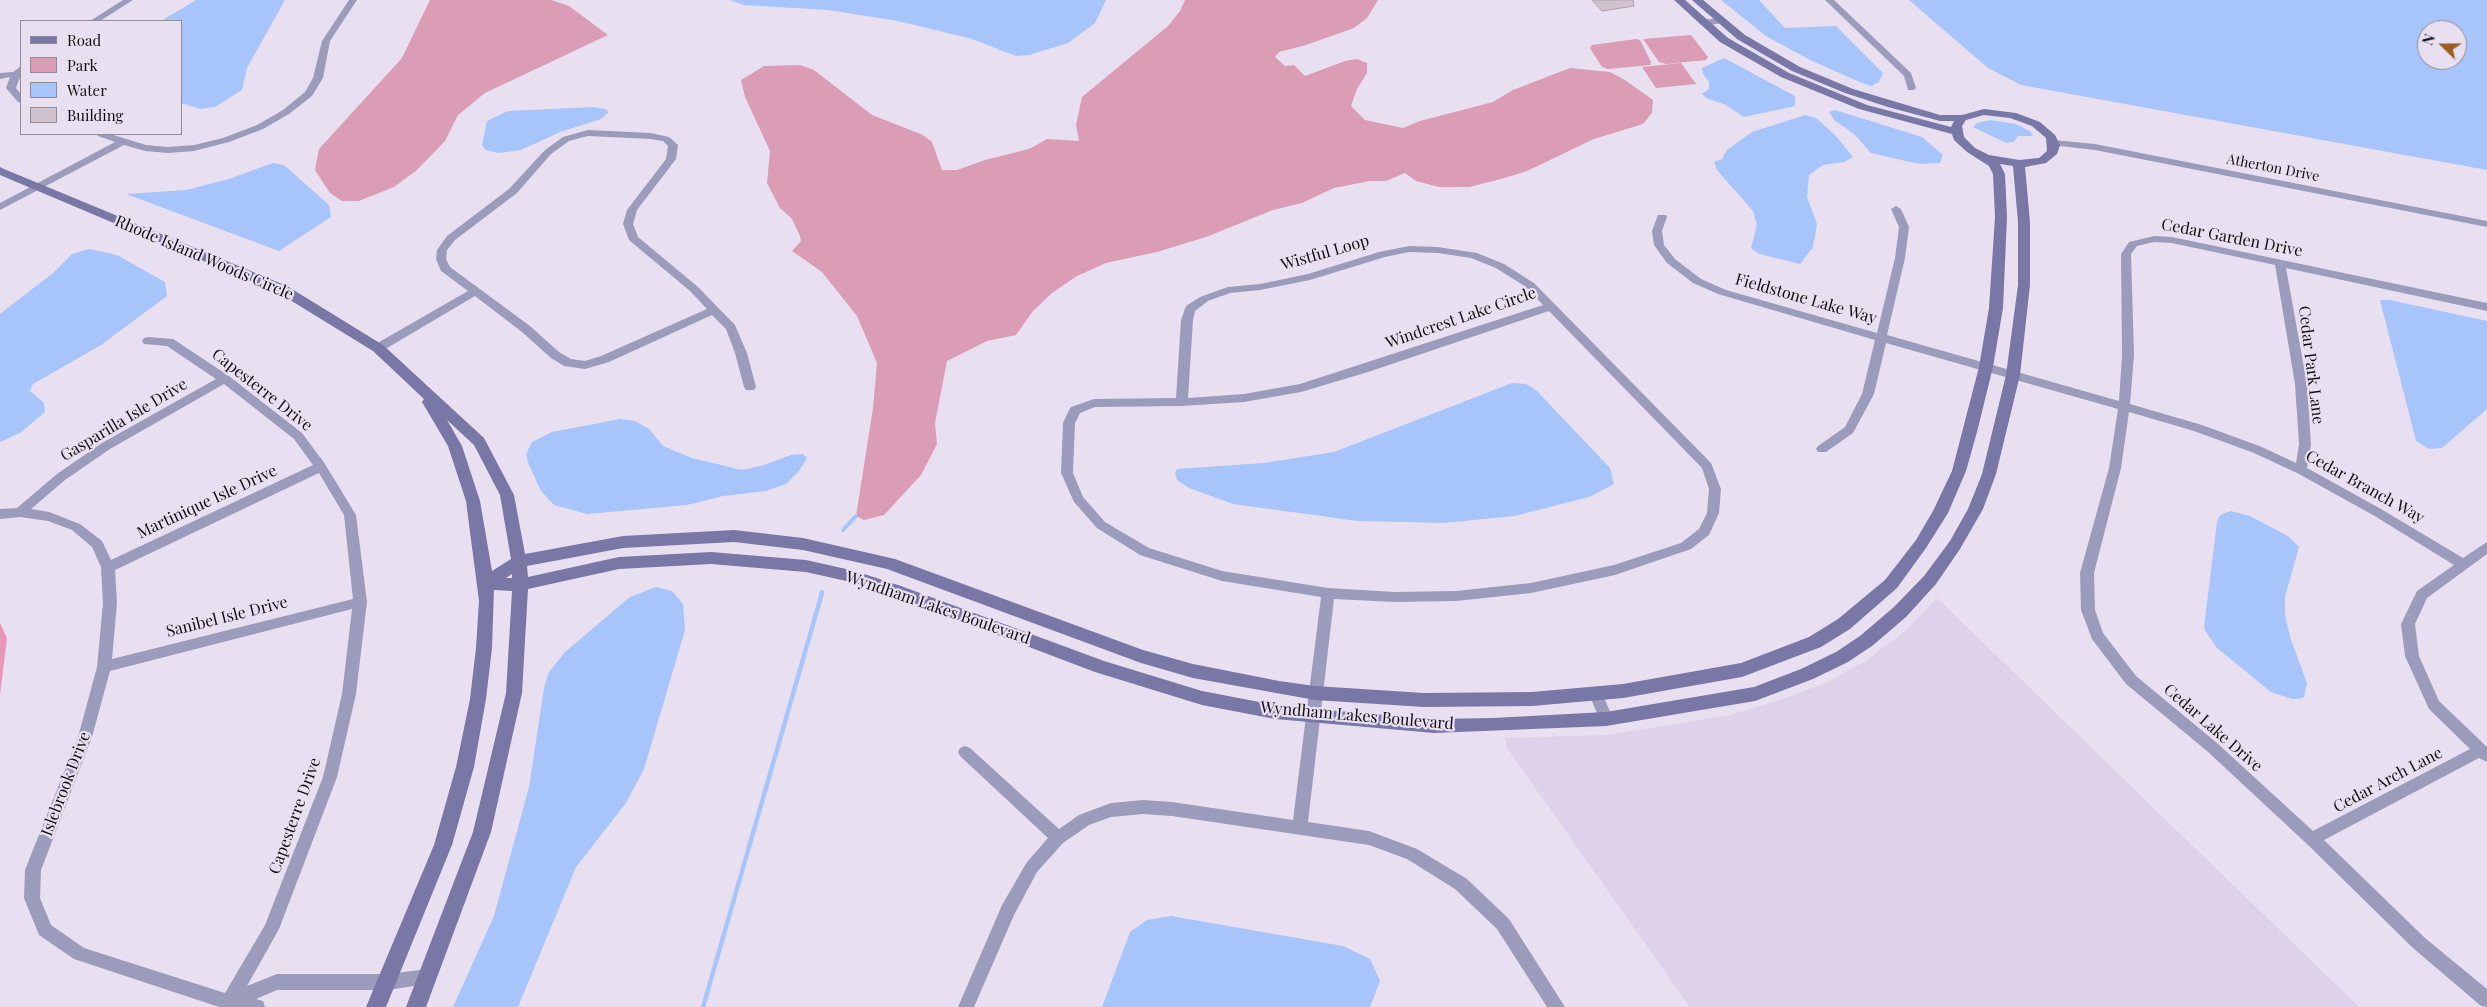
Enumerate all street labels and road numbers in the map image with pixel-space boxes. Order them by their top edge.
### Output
street label: Atherton Drive [2225,151,2321,185]
street label: Rhode Island Woods Circle [112,212,296,304]
street label: Cedar Garden Drive [2160,215,2304,261]
street label: Wistful Loop [1279,231,1371,275]
street label: Fieldstone Lake Way [1733,270,1879,328]
street label: Windcrest Lake Circle [1383,283,1539,353]
street label: Cedar Park Lane [2294,305,2328,425]
street label: Capesterre Drive [208,345,316,435]
street label: Gasparilla Isle Drive [57,375,191,465]
street label: Cedar Branch Way [2302,446,2428,528]
street label: Martinique Isle Drive [134,461,280,543]
street label: Wyndham Lakes Boulevard [843,567,1033,649]
street label: Sanibel Isle Drive [164,593,290,641]
street label: Cedar Lake Drive [2160,680,2266,776]
street label: Wyndham Lakes Boulevard [1260,698,1454,734]
street label: Islebrook Drive [37,729,95,839]
street label: Cedar Arch Lane [2330,743,2446,817]
street label: Capesterre Drive [265,755,325,877]

